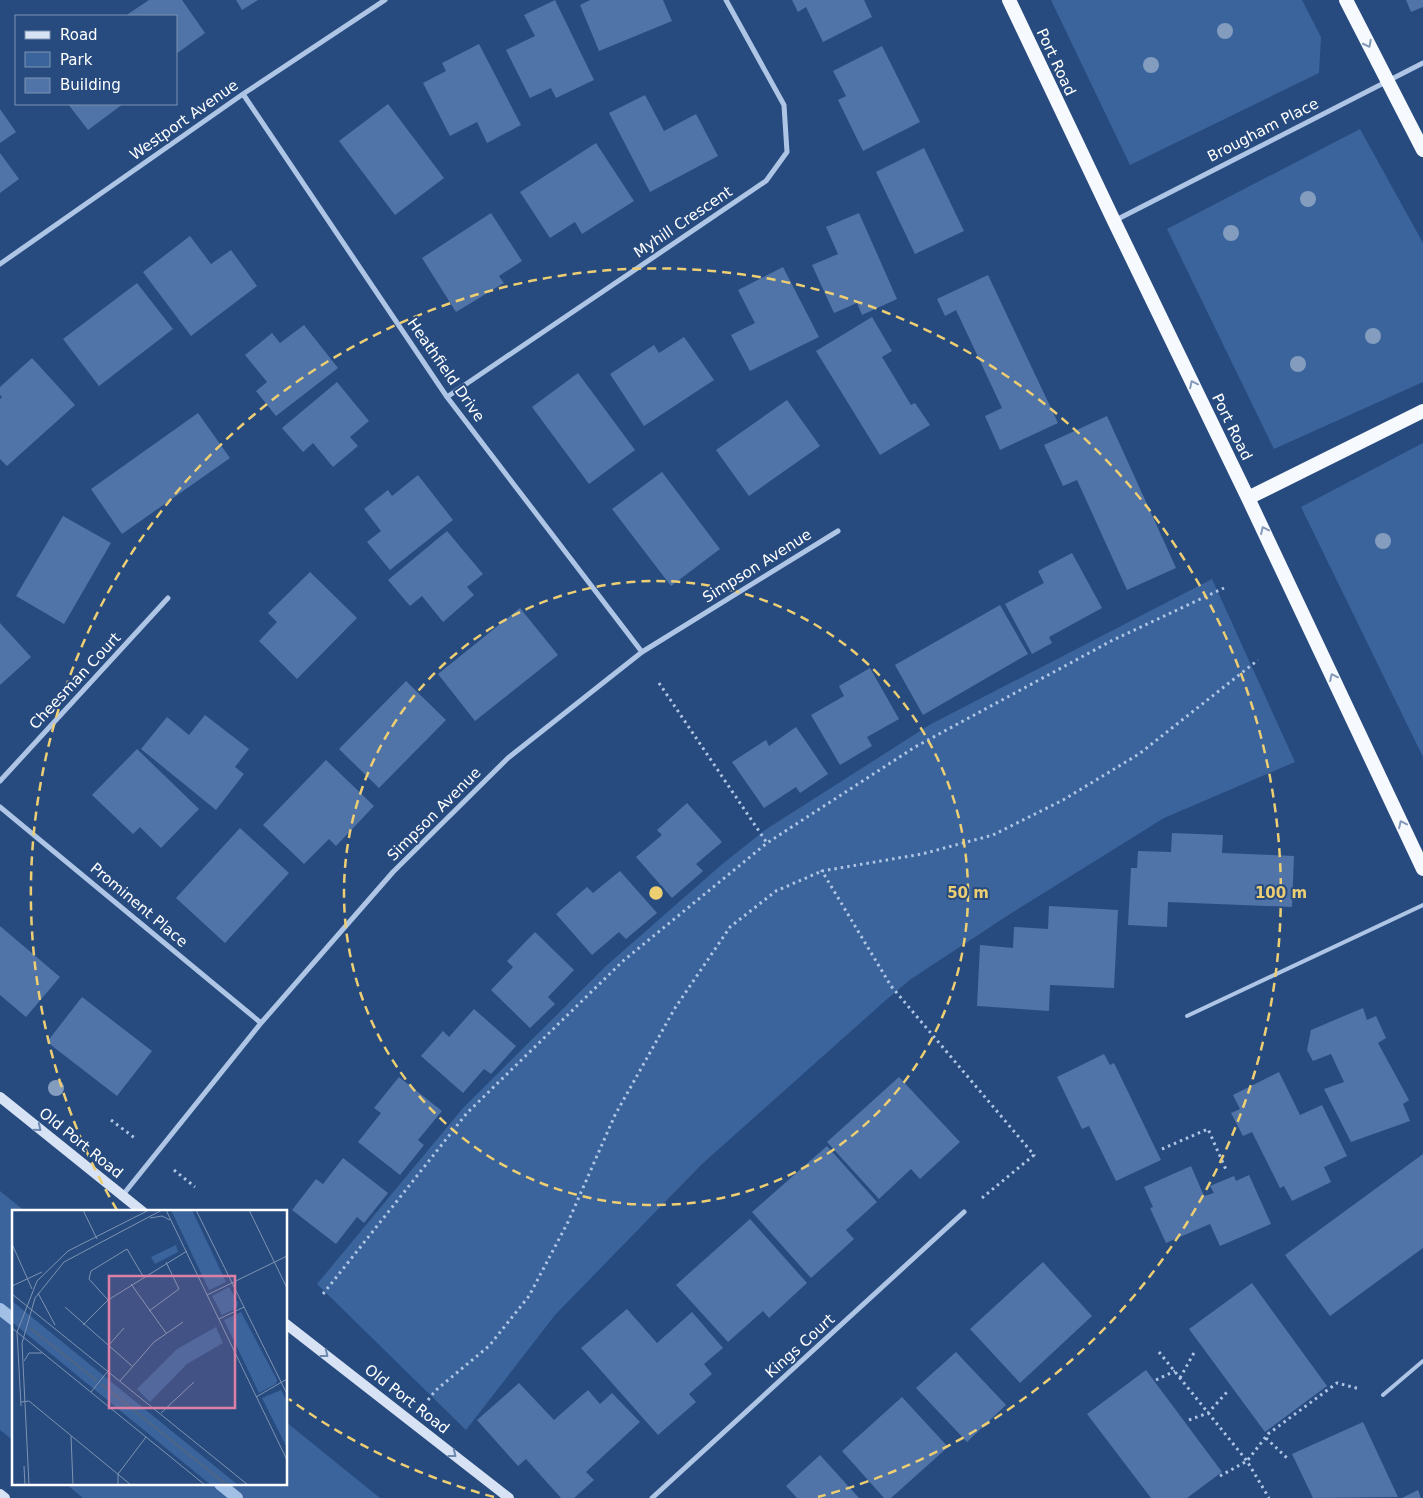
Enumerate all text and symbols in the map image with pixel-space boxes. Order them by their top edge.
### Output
legend [15,15,178,105]
street label: Port Road [1033,25,1079,99]
text: Road [60,26,98,44]
one-way arrow [1362,38,1372,47]
text: Park [60,51,93,69]
text: Building [60,76,121,94]
street label: Westport Avenue [126,76,242,164]
street label: Brougham Place [1204,94,1322,166]
street label: Myhill Crescent [630,182,736,262]
street label: Heathfield Drive [404,315,488,425]
one-way arrow [1189,380,1199,389]
street label: Port Road [1208,391,1256,463]
street label: Simpson Avenue [699,525,815,607]
one-way arrow [1260,527,1270,536]
street label: Cheesman Court [26,629,124,733]
one-way arrow [1329,674,1339,683]
street label: Simpson Avenue [384,764,484,864]
one-way arrow [1399,821,1409,830]
street label: Prominent Place [87,859,191,951]
centre of rings [647,884,665,902]
text: 50 m [947,884,989,902]
text: 100 m [1255,884,1307,902]
street label: Old Port Road [36,1104,126,1182]
one-way arrow [32,1122,41,1130]
inset map [12,1210,288,1486]
street label: Kings Court [762,1310,838,1382]
one-way arrow [319,1348,329,1357]
street label: Old Port Road [361,1360,453,1438]
one-way arrow [447,1449,456,1457]

